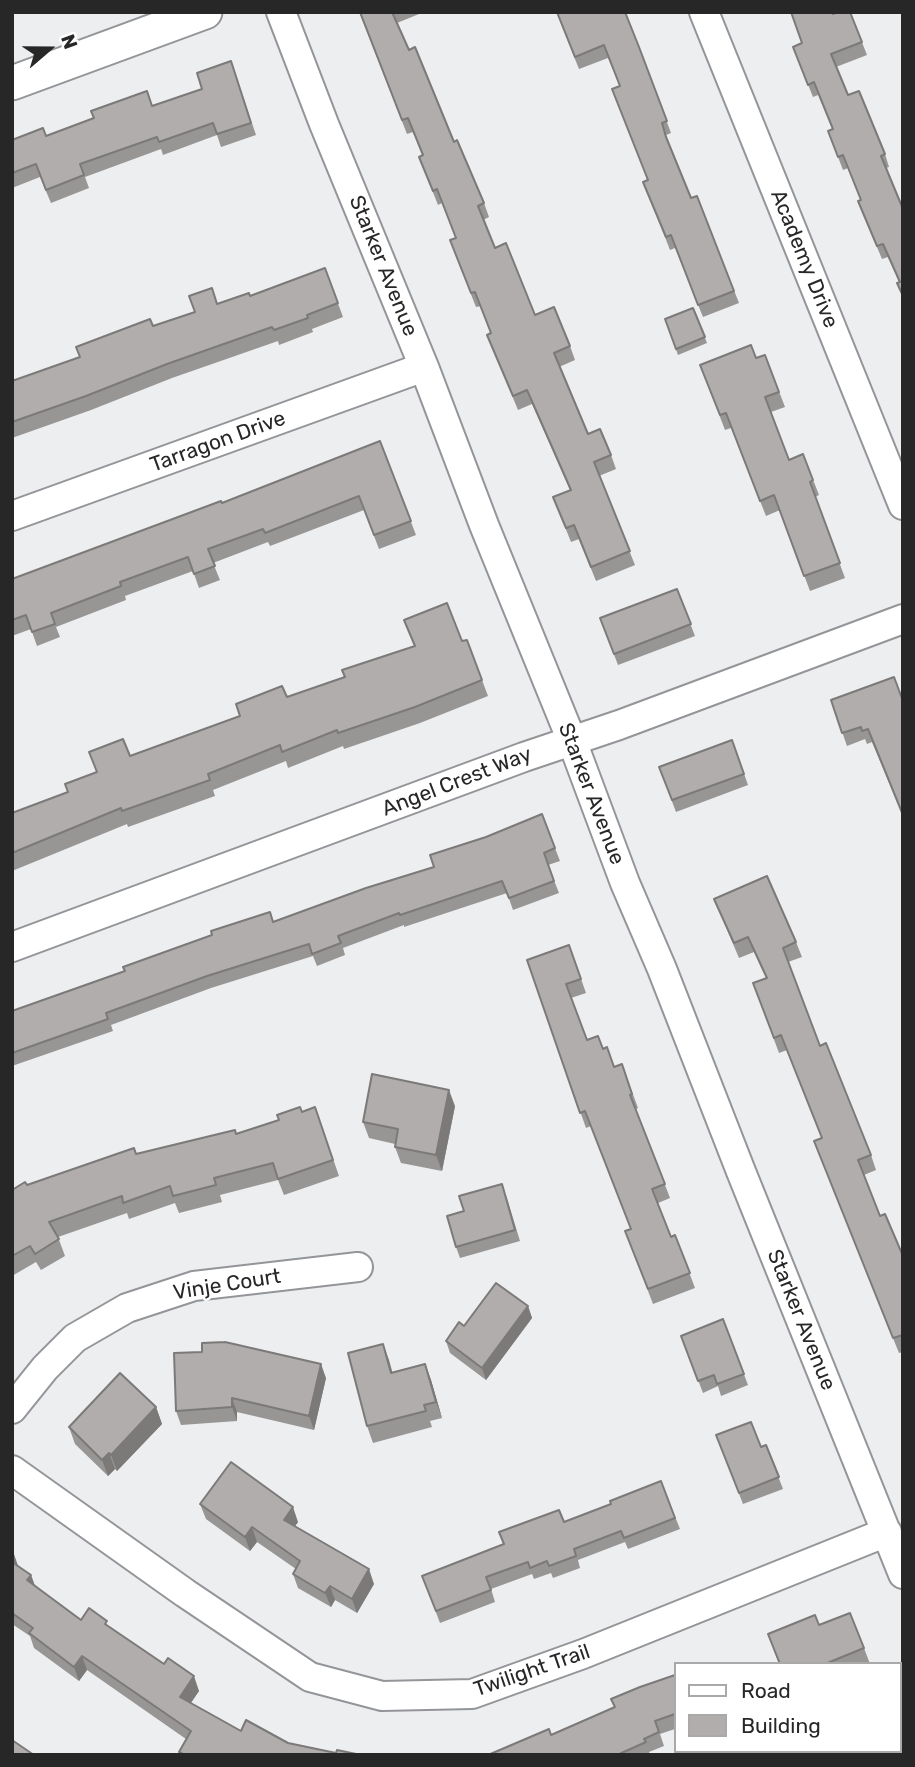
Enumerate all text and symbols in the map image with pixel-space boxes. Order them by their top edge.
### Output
north arrow [14,14,84,84]
text: N [56,31,82,52]
street label: Academy Drive [765,186,843,332]
street label: Starker Avenue [343,192,423,340]
street label: Tarragon Drive [147,406,289,478]
street label: Starker Avenue [552,720,630,868]
street label: Angel Crest Way [379,742,535,822]
street label: Starker Avenue [761,1246,841,1394]
street label: Vinje Court [171,1264,283,1306]
street label: Twilight Trail [471,1639,593,1703]
legend [674,1662,901,1753]
text: Road [741,1678,791,1703]
text: Building [741,1713,821,1738]

